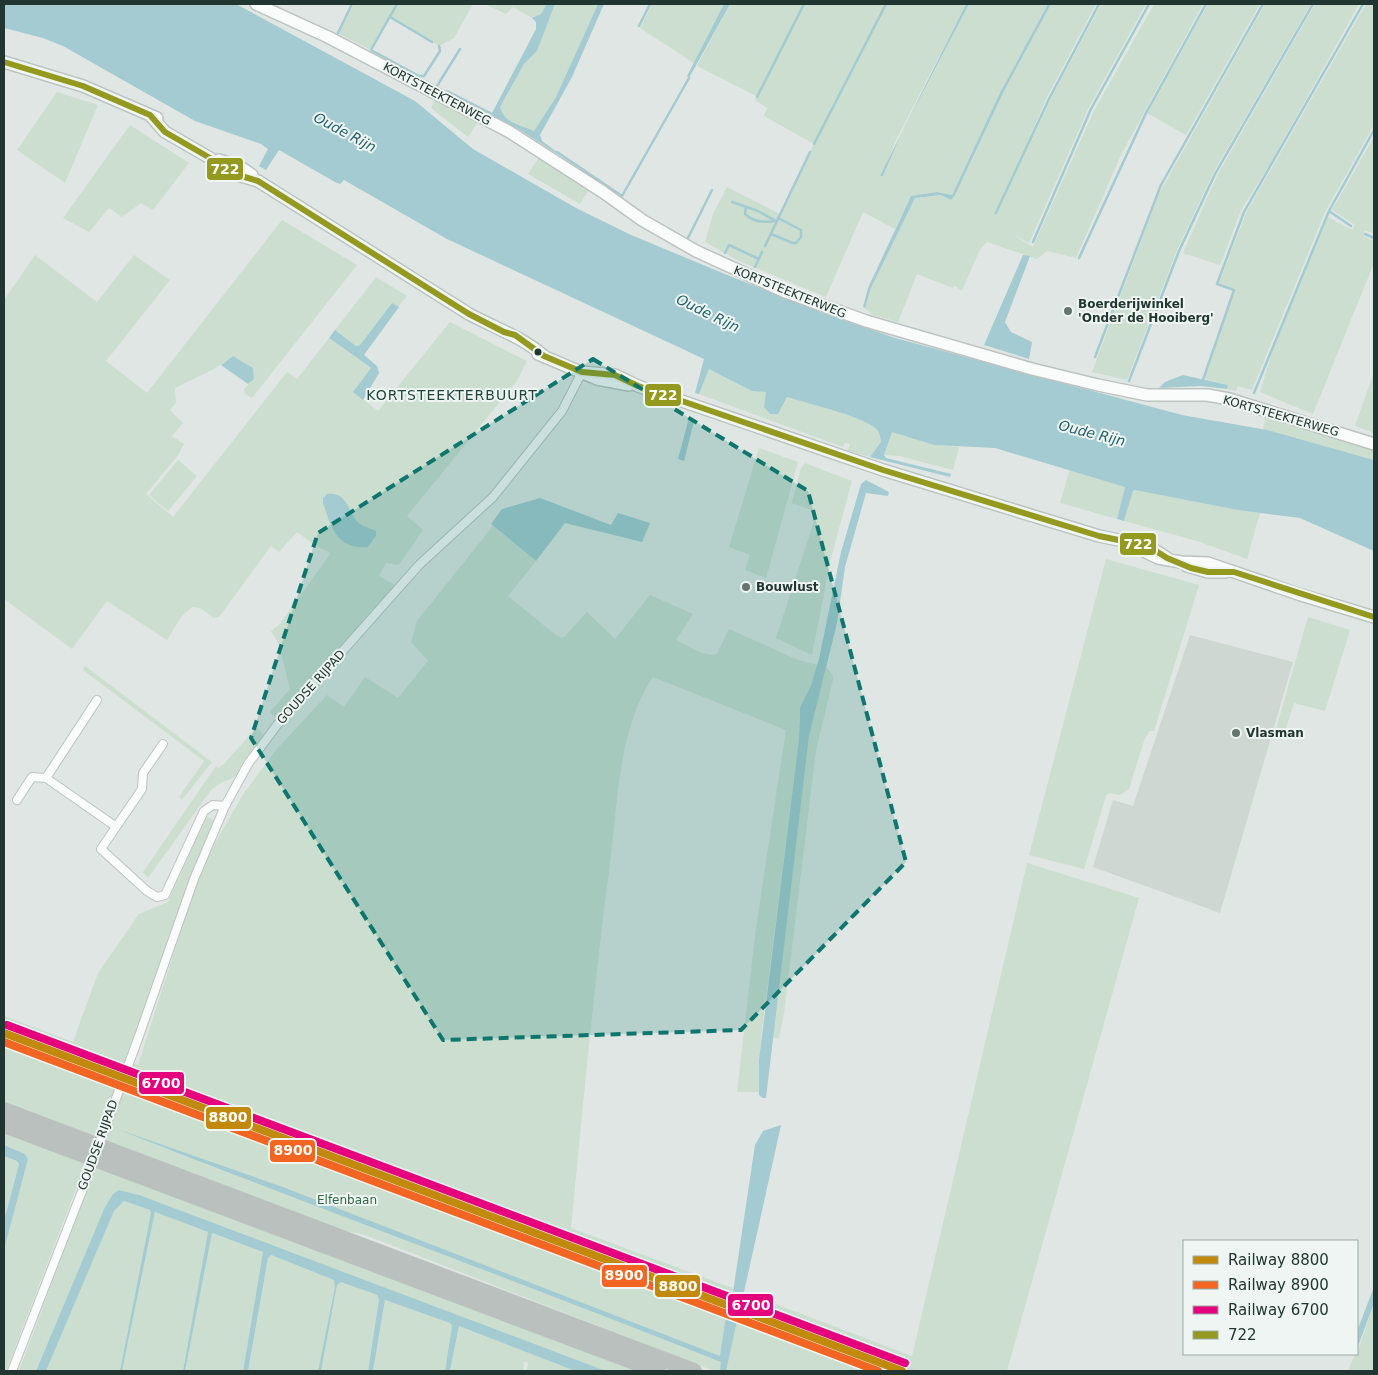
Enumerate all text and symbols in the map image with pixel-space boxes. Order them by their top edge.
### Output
street label: KORTSTEEKTERWEG [381,60,493,128]
water label: Oude Rijn [311,109,379,155]
line badge: 722 [206,157,244,181]
text: 722 [210,161,240,177]
street label: KORTSTEEKTERWEG [732,263,848,321]
water label: Oude Rijn [674,291,742,335]
place label: Boerderijwinkel 'Onder de Hooiberg' [1078,297,1214,325]
marker: Boerderijwinkel 'Onder de Hooiberg' [1062,305,1074,317]
unlabelled marker [533,347,543,357]
line badge: 722 [644,383,682,407]
district label: KORTSTEEKTERBUURT [366,387,538,403]
text: 722 [648,387,678,403]
street label: KORTSTEEKTERWEG [1221,393,1341,439]
water label: Oude Rijn [1057,417,1127,449]
line badge: 722 [1119,532,1157,556]
text: 722 [1123,536,1153,552]
place label: Bouwlust [756,580,819,594]
marker: Bouwlust [740,581,752,593]
street label: GOUDSE RIJPAD [274,647,348,727]
place label: Vlasman [1246,726,1304,740]
marker: Vlasman [1230,727,1242,739]
line badge: 6700 [138,1071,185,1095]
text: 6700 [142,1075,181,1091]
street label: GOUDSE RIJPAD [75,1098,121,1192]
line badge: 8800 [205,1106,252,1130]
text: 8800 [209,1109,248,1125]
line badge: 8900 [269,1139,316,1163]
text: 8900 [274,1142,313,1158]
park label: Elfenbaan [317,1193,377,1207]
legend [1183,1240,1358,1355]
text: Railway 8800 [1228,1251,1329,1269]
line badge: 8900 [601,1264,648,1288]
text: 8900 [605,1267,644,1283]
line badge: 8800 [654,1274,701,1298]
text: Railway 8900 [1228,1276,1329,1294]
text: 8800 [659,1278,698,1294]
line badge: 6700 [727,1293,774,1317]
text: 6700 [732,1297,771,1313]
text: Railway 6700 [1228,1301,1329,1319]
text: 722 [1228,1326,1257,1344]

